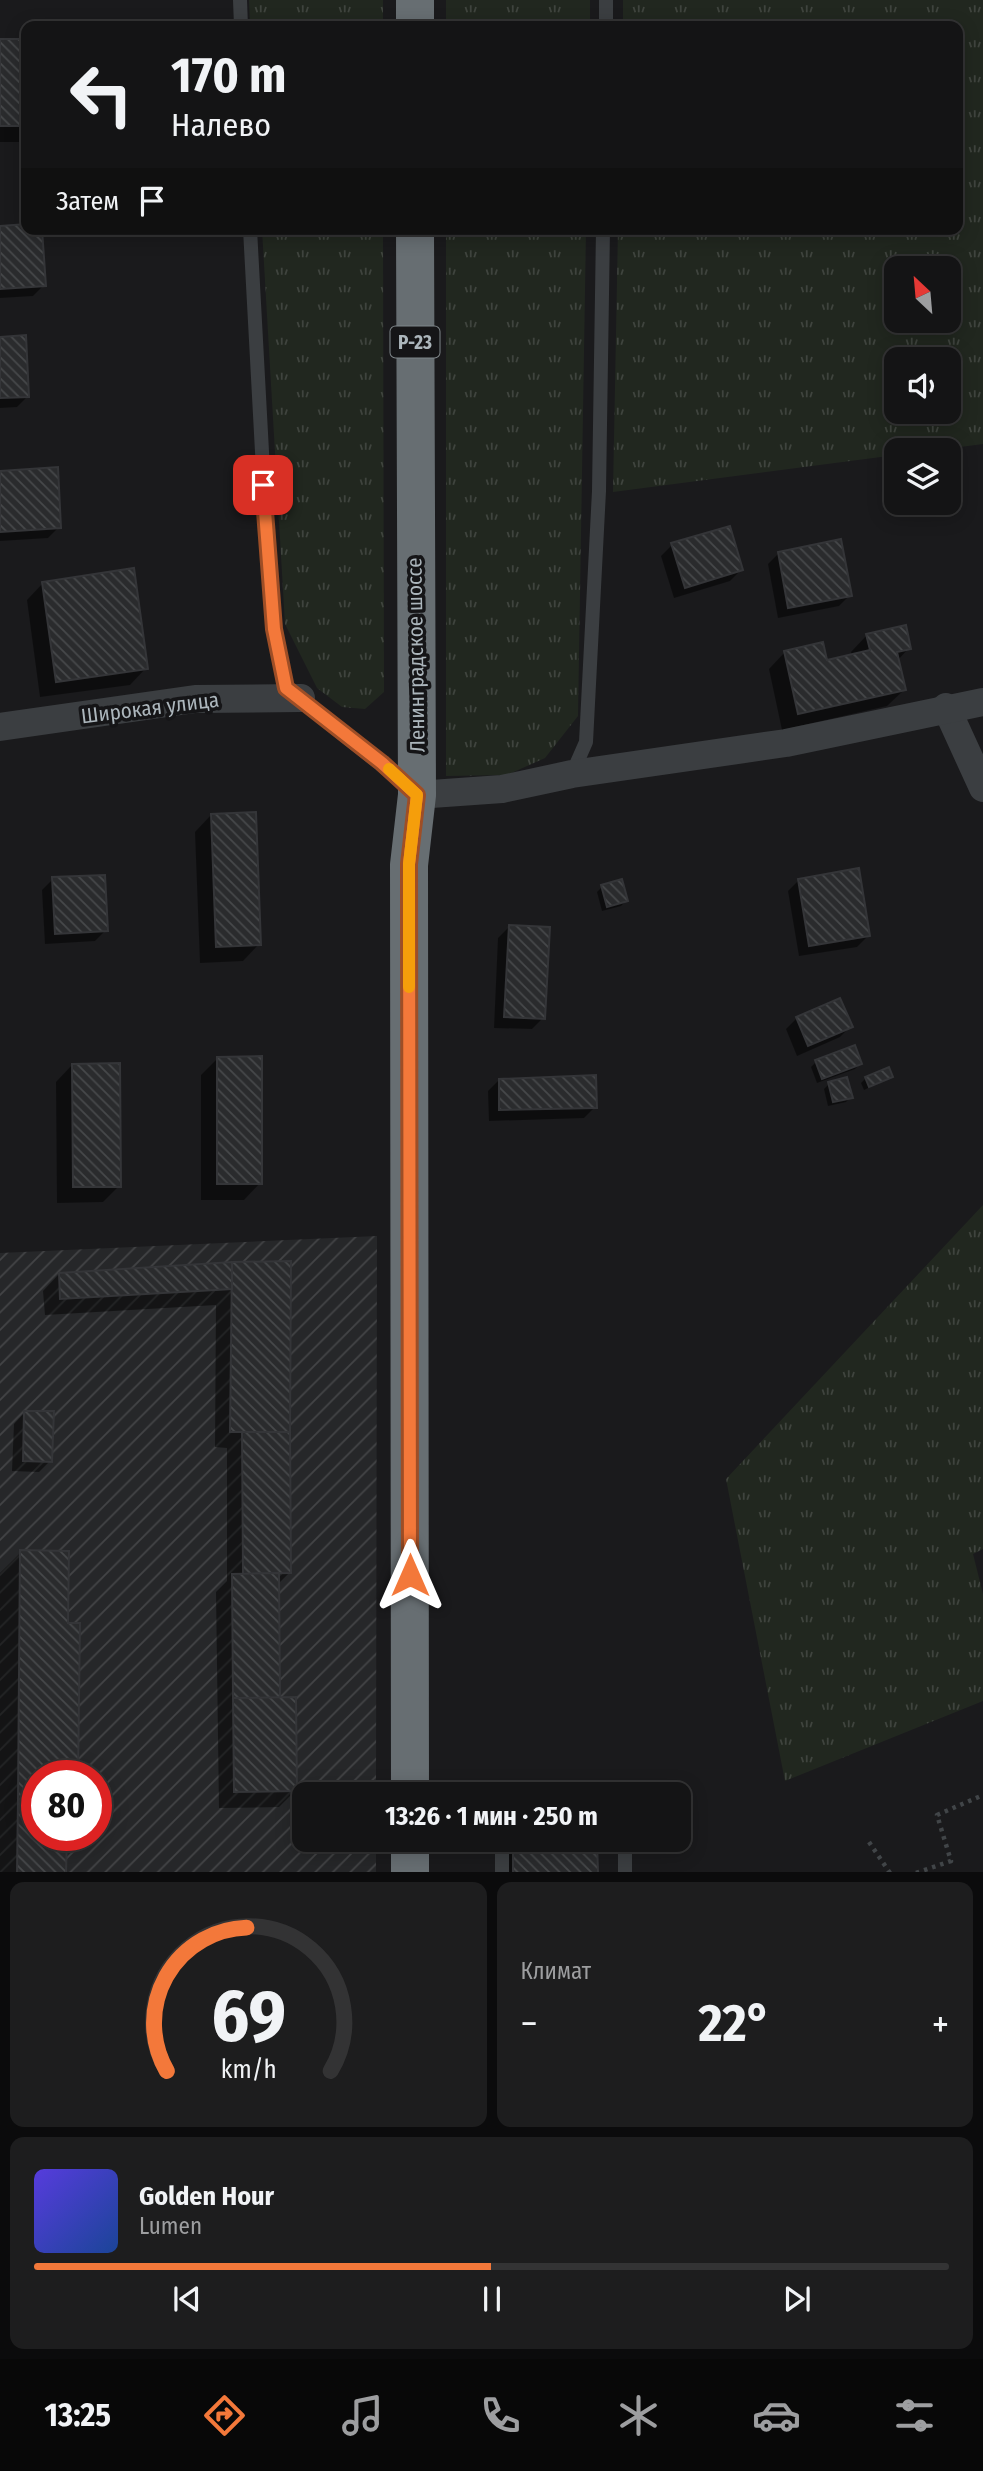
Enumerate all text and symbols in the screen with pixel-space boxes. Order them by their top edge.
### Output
text: 170 m [171,46,287,105]
icon: left [56,49,147,140]
text: Налево [171,106,271,144]
icon: arrive [133,182,171,220]
text: Затем [56,186,119,217]
north arrow [884,256,961,332]
map controls [884,256,961,515]
road number: Р-23 [390,326,440,358]
button: sound [884,347,961,424]
button: layers [884,438,961,515]
pin [233,455,293,515]
icon: arrive [244,466,282,504]
street label: Ленинградское шоссе [401,557,431,753]
street label: Широкая улица [80,687,220,729]
position arrow [373,1538,447,1612]
speed limit sign: 80 [21,1760,112,1851]
text: 13:26 · 1 мин · 250 m [385,1801,598,1832]
text: Климат [521,1957,591,1985]
text: 69 [211,1973,286,2060]
text: 22° [698,1992,771,2055]
text: − [521,2001,538,2047]
text: + [932,2001,949,2047]
text: km/h [220,2054,276,2084]
text: Golden Hour [139,2181,274,2212]
text: Lumen [139,2212,202,2240]
icon: previous [168,2280,206,2318]
icon: pause [473,2280,511,2318]
icon: next [778,2280,816,2318]
icon: directions [200,2391,249,2440]
icon: music [338,2391,387,2440]
icon: phone [476,2391,525,2440]
icon: climate [614,2391,663,2440]
icon: car [752,2391,801,2440]
icon: filters [890,2391,939,2440]
text: 13:25 [44,2396,111,2434]

